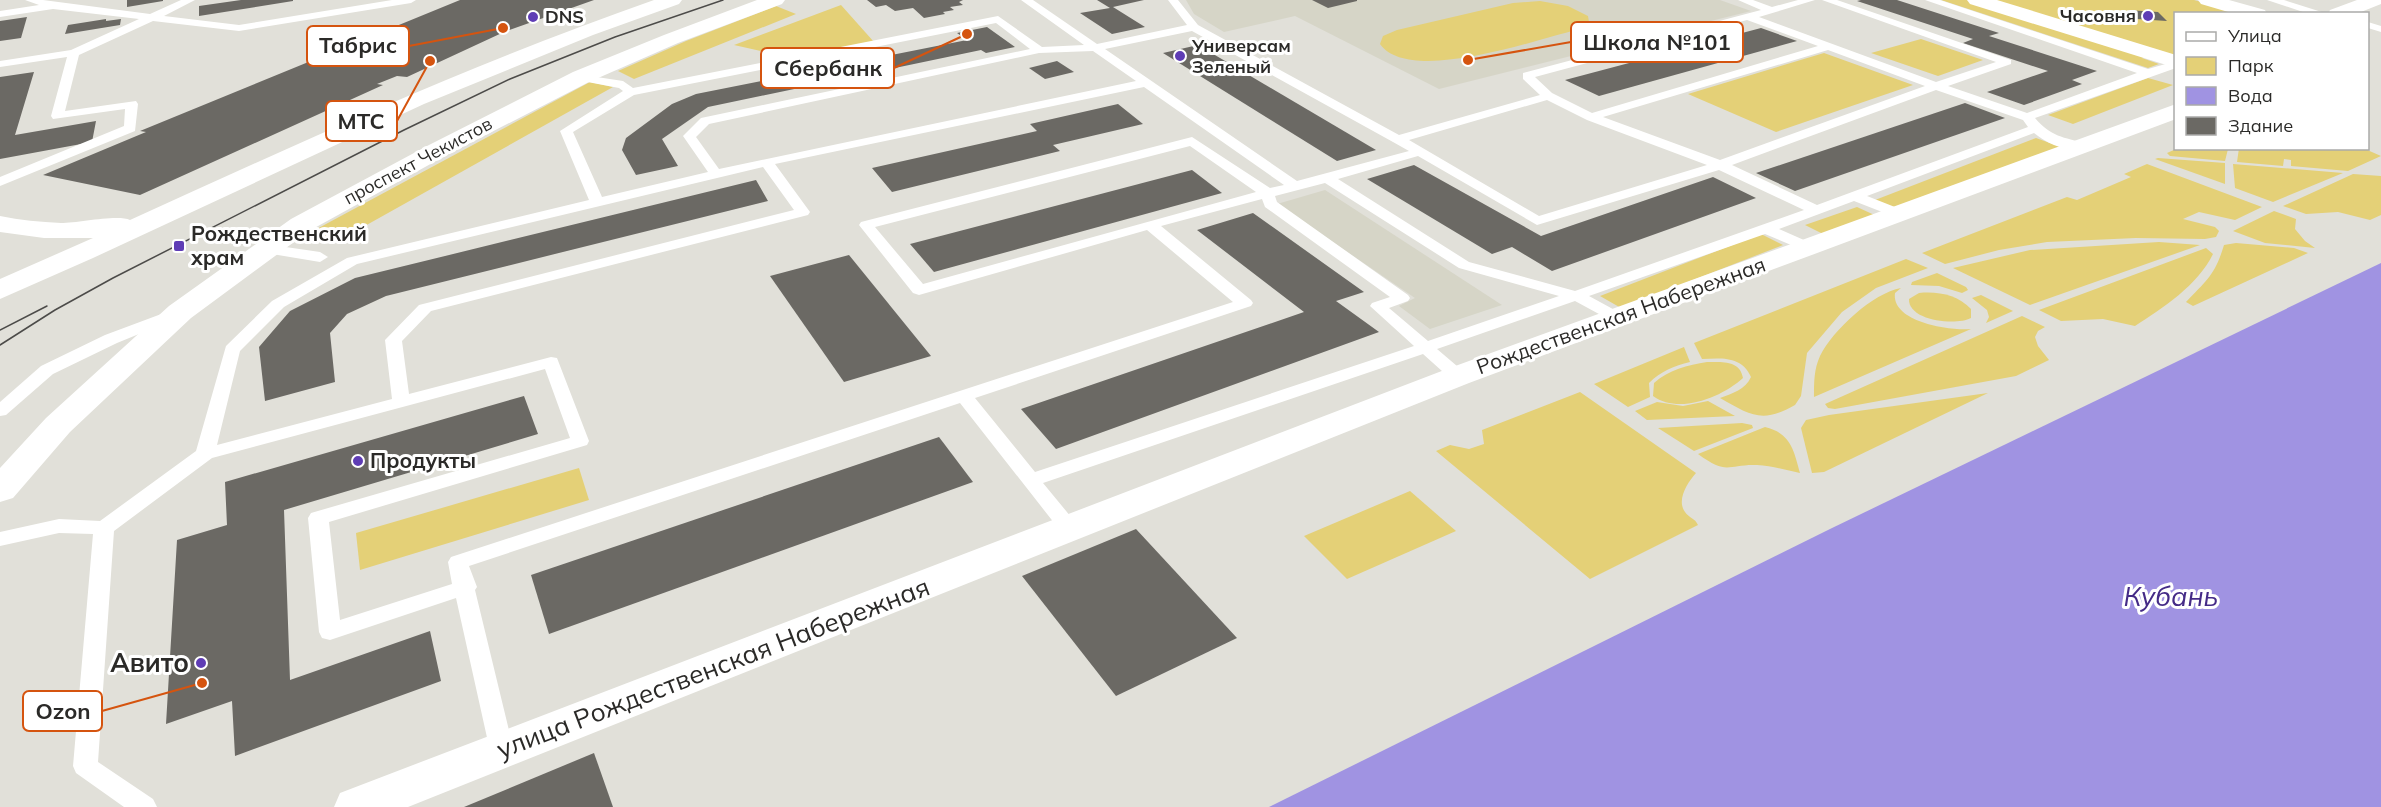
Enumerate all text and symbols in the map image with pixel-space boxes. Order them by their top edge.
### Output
place label: Часовня [2060,4,2136,27]
place label: DNS [545,5,584,28]
marker: Часовня [2141,9,2155,23]
marker: DNS [526,10,540,24]
legend [2174,12,2369,150]
callout: Школа №101 [1571,22,1743,62]
text: Улица [2227,24,2282,47]
callout: Табрис [307,26,409,66]
text: Школа №101 [1583,28,1731,56]
text: Табрис [319,31,397,59]
place label: Универсам Зеленый [1191,34,1291,78]
callout: Сбербанк [761,48,894,88]
marker: Универсам Зеленый [1173,49,1187,63]
text: Сбербанк [774,54,883,82]
text: Парк [2228,54,2274,77]
text: Вода [2228,84,2273,107]
callout: МТС [326,101,397,141]
text: МТС [338,107,385,135]
street label: проспект Чекистов [339,112,496,209]
text: Здание [2228,114,2293,137]
place label: Рождественский храм [190,220,367,270]
marker: Рождественский храм [172,239,186,253]
street label: Рождественская Набережная [1473,251,1769,380]
place label: Продукты [370,447,476,473]
marker: Продукты [351,454,365,468]
street label: улица Рождественская Набережная [492,570,934,766]
water label: Кубань [2124,579,2218,613]
place label: Авито [110,646,189,679]
marker: Авито [194,656,208,670]
callout: Ozon [23,691,102,731]
text: Ozon [36,697,90,725]

